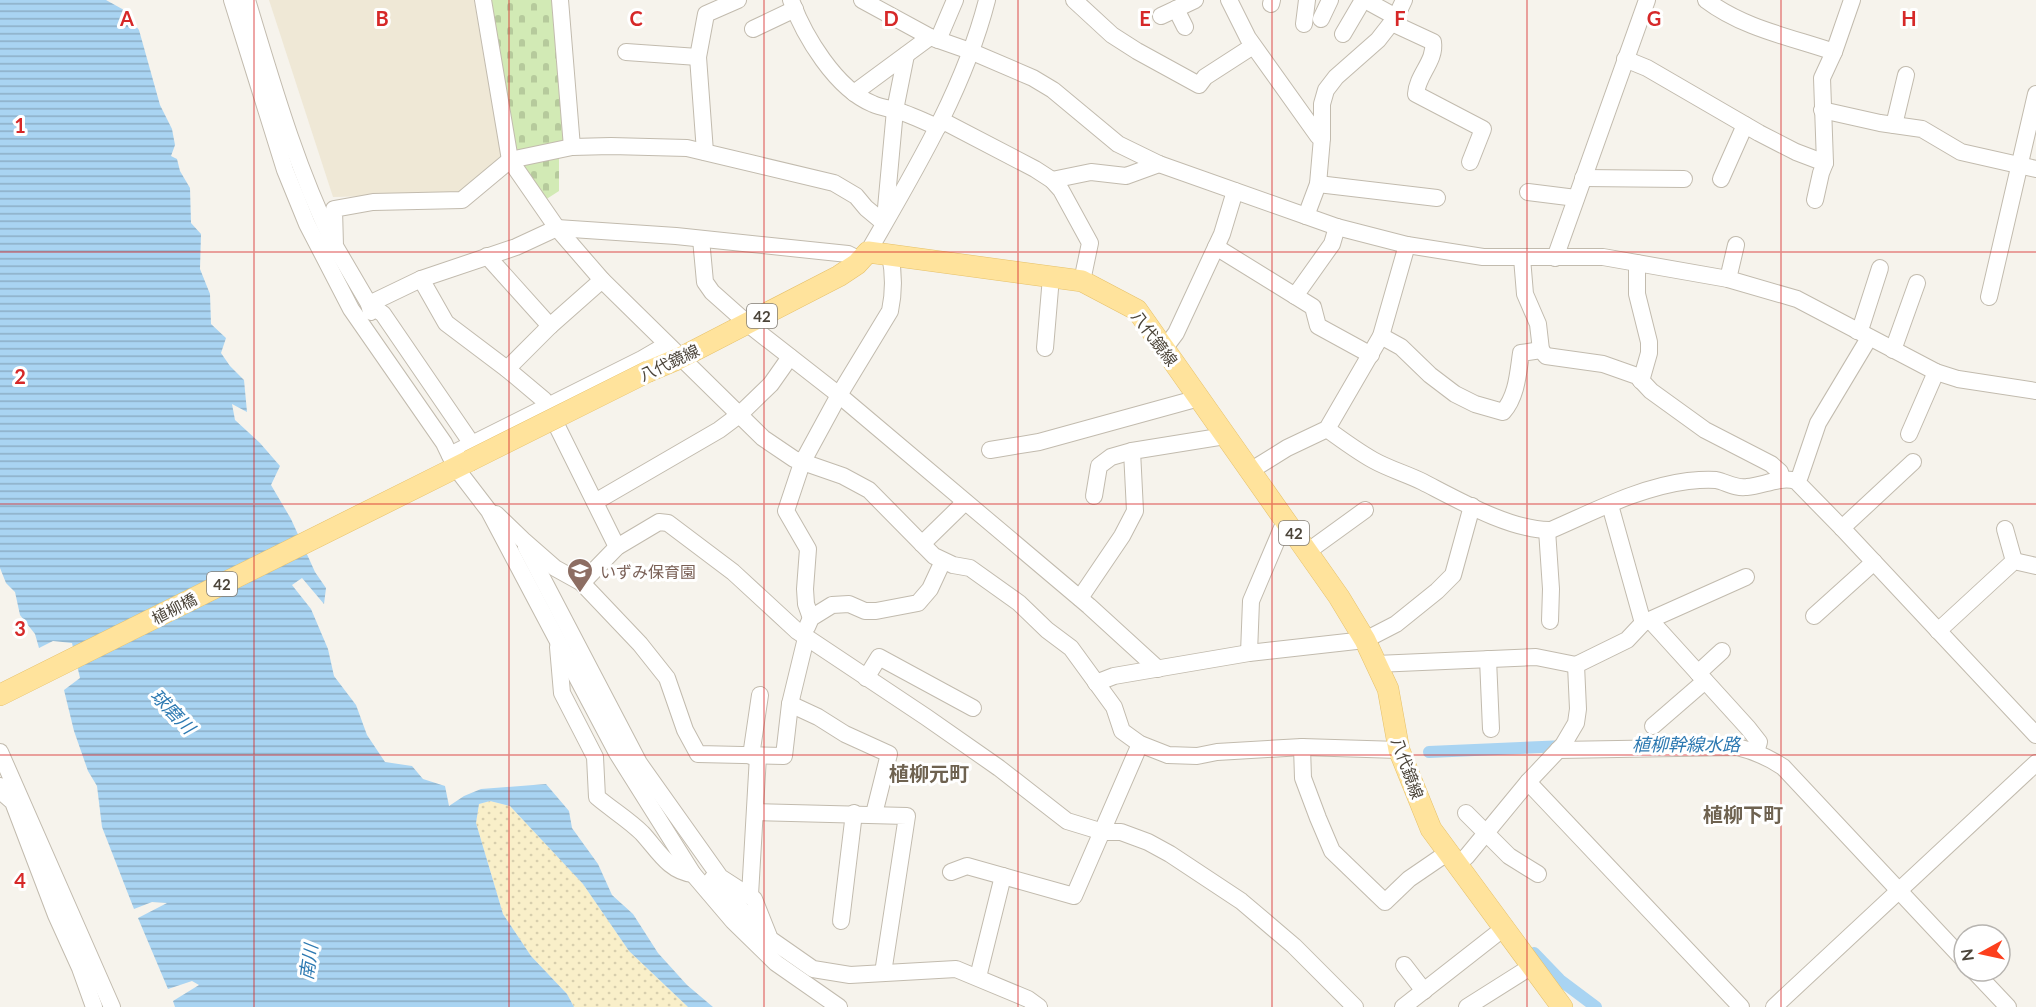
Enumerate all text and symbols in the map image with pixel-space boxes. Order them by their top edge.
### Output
text: A [119,6,134,30]
text: B [375,6,389,30]
text: C [629,6,643,30]
text: D [883,6,899,30]
text: E [1139,6,1151,30]
text: F [1394,6,1406,30]
text: G [1647,6,1661,30]
text: H [1901,6,1917,30]
text: 1 [14,113,26,137]
road number: 42 [747,304,777,328]
street label: 八代鏡線 [1128,307,1182,369]
street label: 八代鏡線 [636,340,702,384]
text: 2 [14,364,26,388]
road number: 42 [1279,521,1309,545]
school or university icon: いずみ保育園 [565,556,595,594]
place label: いずみ保育園 [600,562,696,581]
road number: 42 [207,572,237,596]
street label: 植柳橋 [148,589,200,627]
text: 3 [14,616,26,640]
water label: 球磨川 [146,684,201,740]
water label: 植柳幹線水路 [1632,733,1742,755]
street label: 八代鏡線 [1388,735,1428,801]
district label: 植柳元町 [889,761,969,785]
district label: 植柳下町 [1703,802,1783,826]
text: 4 [14,868,26,892]
north arrow [1952,923,2012,983]
water label: 南川 [295,941,322,981]
text: N [1956,948,1977,963]

